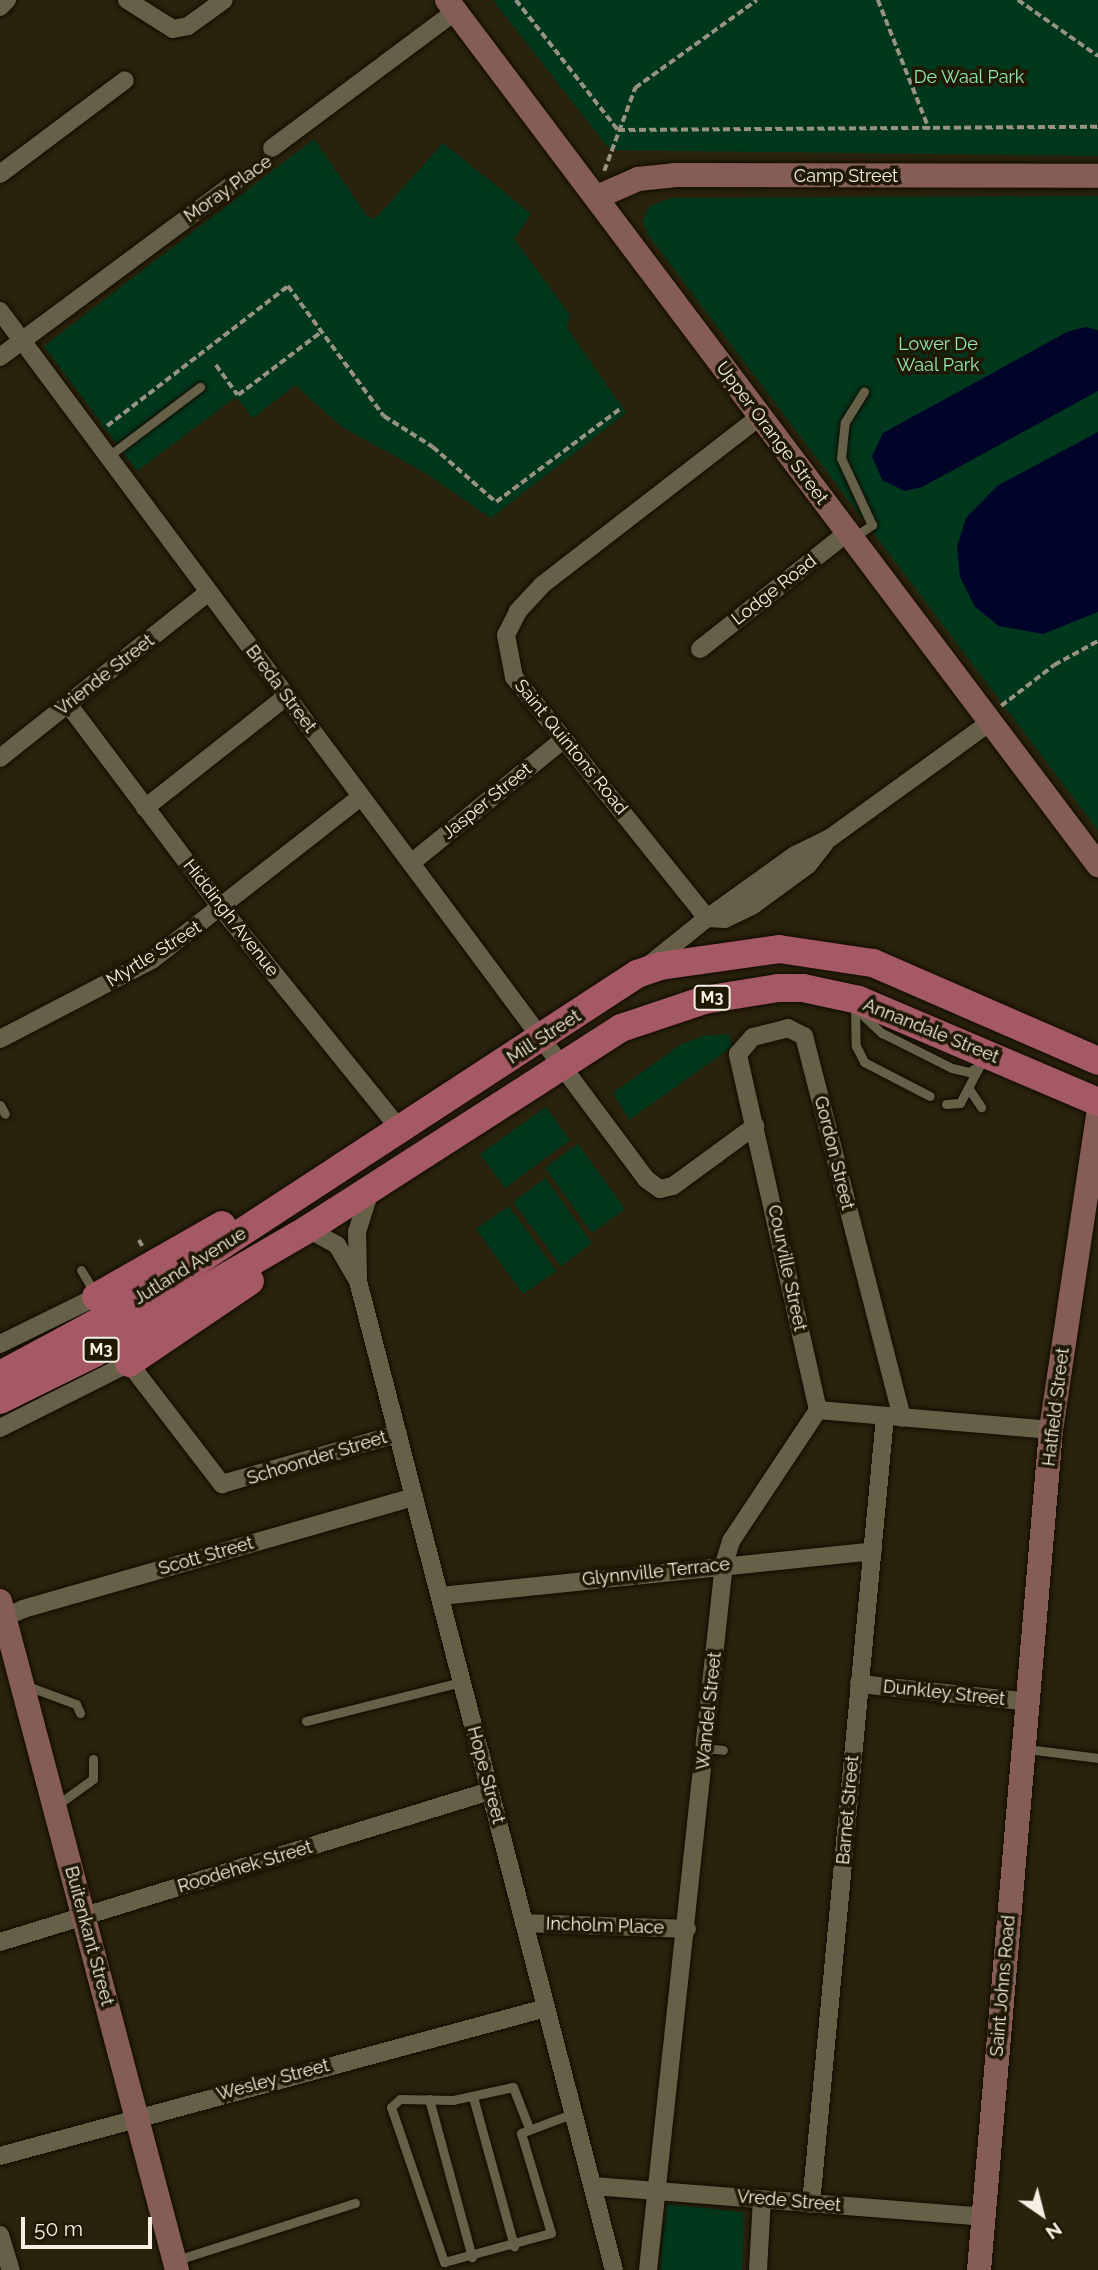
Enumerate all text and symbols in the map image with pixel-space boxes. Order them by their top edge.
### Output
park label: De Waal Park [913,66,1025,88]
street label: Moray Place [180,151,276,227]
street label: Camp Street [794,165,898,187]
park label: Lower De Waal Park [896,334,980,376]
street label: Upper Orange Street [711,357,833,509]
street label: Lodge Road [727,550,821,630]
street label: Vriende Street [51,630,159,720]
street label: Breda Street [241,641,321,737]
street label: Saint Quintons Road [510,675,632,819]
street label: Jasper Street [438,758,536,844]
street label: Hiddingh Avenue [178,855,284,981]
street label: Myrtle Street [103,916,205,992]
road number: M3 [693,986,731,1010]
street label: Annandale Street [860,994,1002,1068]
street label: Mill Street [503,1005,585,1069]
street label: Gordon Street [809,1094,859,1212]
street label: Courville Street [763,1203,811,1333]
street label: Jutland Avenue [129,1223,251,1309]
road number: M3 [82,1338,120,1362]
street label: Hatfield Street [1038,1347,1074,1467]
street label: Schoonder Street [244,1426,390,1490]
street label: Scott Street [156,1532,256,1580]
street label: Glynnville Terrace [581,1553,731,1591]
street label: Wandel Street [692,1651,726,1771]
street label: Dunkley Street [882,1676,1006,1710]
street label: Hope Street [463,1724,509,1826]
street label: Barnet Street [832,1754,864,1866]
street label: Roodehek Street [175,1836,315,1898]
street label: Buitenkant Street [60,1864,118,2008]
street label: Incholm Place [545,1913,665,1939]
street label: Saint Johns Road [986,1914,1020,2058]
street label: Wesley Street [214,2055,332,2105]
north arrow [1007,2179,1077,2249]
street label: Vrede Street [736,2186,842,2216]
scale bar [24,2204,156,2248]
text: 50 m [34,2216,83,2241]
text: N [1042,2218,1066,2244]

